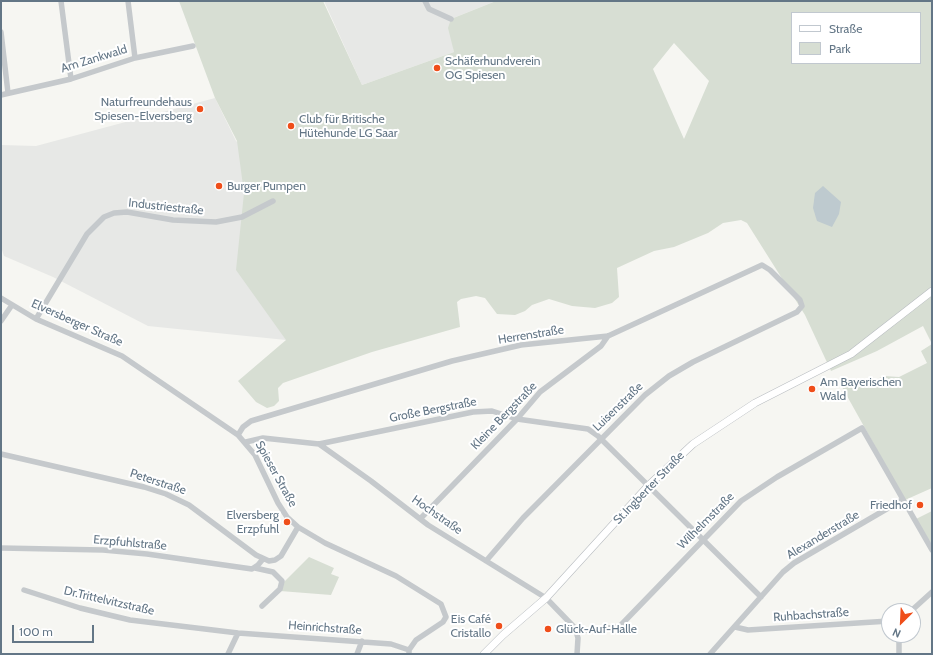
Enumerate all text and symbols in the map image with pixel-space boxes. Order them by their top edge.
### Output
legend [791,12,921,64]
text: Straße [829,21,862,36]
text: Park [829,41,851,56]
street label: Am Zankwald [59,42,129,76]
place label: Schäferhundverein OG Spiesen [445,54,541,82]
marker: Schäferhundverein OG Spiesen [432,63,442,73]
place label: Naturfreundehaus Spiesen-Elversberg [94,95,192,123]
marker: Naturfreundehaus Spiesen-Elversberg [195,104,205,114]
place label: Club für Britische Hütehunde LG Saar [299,112,398,140]
marker: Club für Britische Hütehunde LG Saar [286,121,296,131]
place label: Burger Pumpen [227,179,306,193]
marker: Burger Pumpen [214,181,224,191]
street label: Industriestraße [128,196,204,218]
street label: Elversberger Straße [29,296,125,350]
street label: Herrenstraße [497,323,565,347]
place label: Am Bayerischen Wald [820,375,901,403]
street label: Kleine Bergstraße [468,379,540,453]
street label: Luisenstraße [590,380,646,434]
marker: Am Bayerischen Wald [807,384,817,394]
street label: Große Bergstraße [388,394,478,426]
street label: Spieser Straße [252,438,300,510]
street label: St.Ingberter Straße [611,449,687,527]
street label: Peterstraße [128,466,188,498]
street label: Wilhelmstraße [675,490,737,552]
street label: Hochstraße [409,492,465,538]
place label: Friedhof [870,498,912,512]
marker: Friedhof [915,500,925,510]
place label: Elversberg Erzpfuhl [226,508,279,536]
street label: Alexanderstraße [784,508,862,562]
marker: Elversberg Erzpfuhl [282,517,292,527]
street label: Erzpfuhlstraße [93,533,167,553]
street label: Dr.Trittelvitzstraße [62,584,156,618]
north arrow [881,603,921,643]
street label: Ruhbachstraße [773,605,849,625]
place label: Eis Café Cristallo [450,612,491,640]
scale bar [14,617,96,643]
street label: Heinrichstraße [288,618,362,638]
marker: Eis Café Cristallo [494,621,504,631]
place label: Glück-Auf-Halle [556,622,637,636]
text: 100 m [19,624,53,639]
marker: Glück-Auf-Halle [543,624,553,634]
text: N [890,625,903,641]

